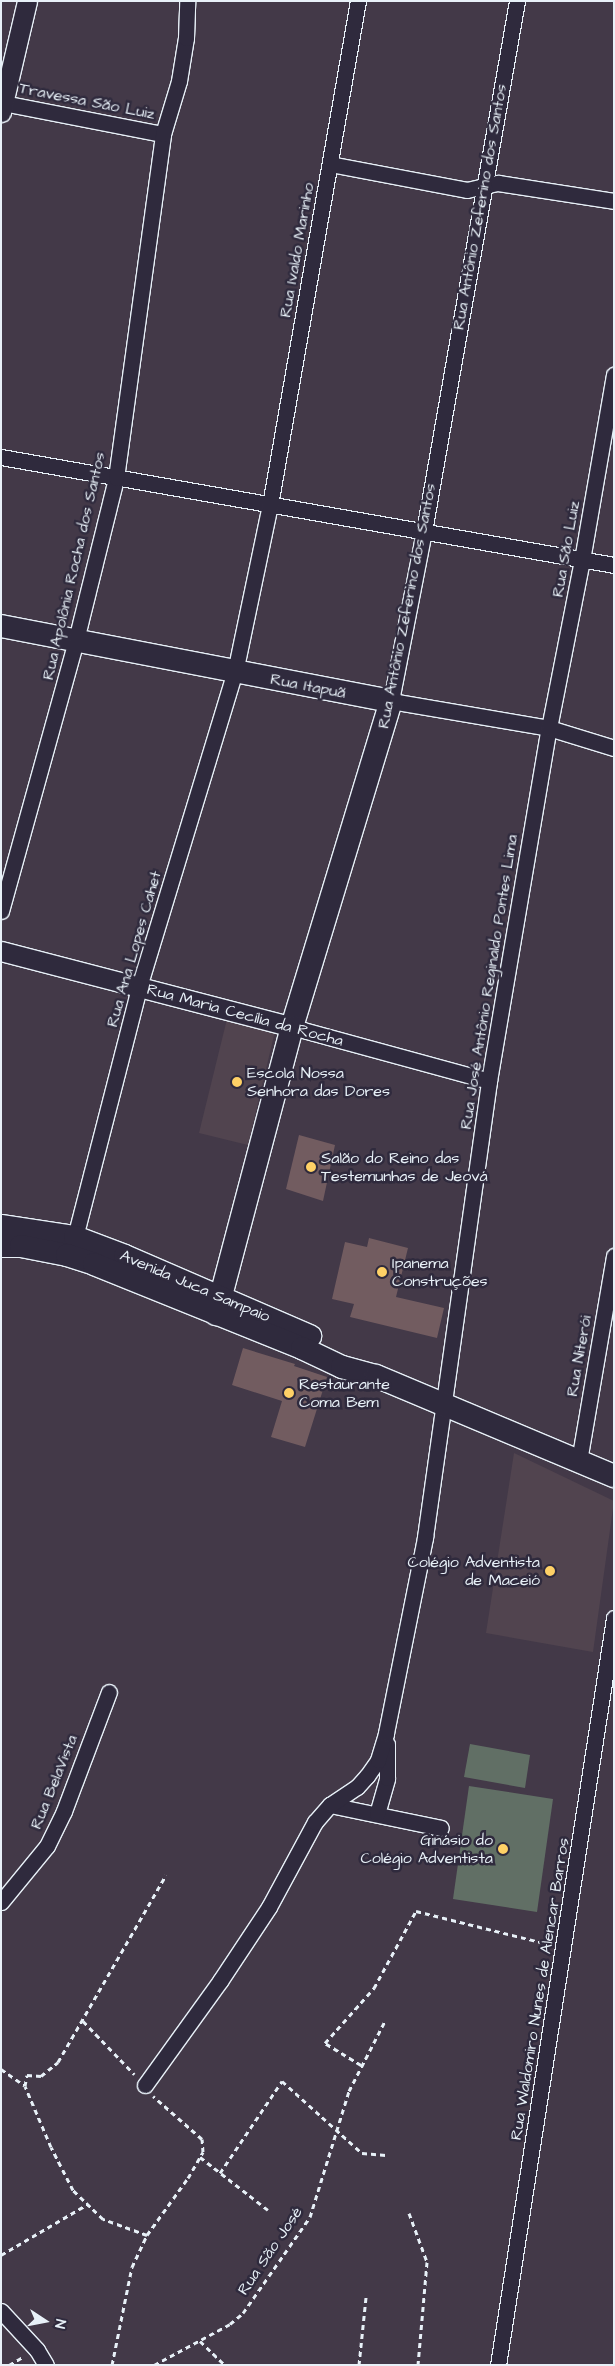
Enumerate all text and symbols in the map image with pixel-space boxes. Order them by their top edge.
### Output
street label: Travessa São Luiz [17,78,157,124]
street label: Rua Antônio Zeferino dos Santos [449,83,511,331]
street label: Rua Ivaldo Marinho [276,181,318,319]
street label: Rua Apolônia Rocha dos Santos [38,450,110,682]
street label: Rua Antônio Zeferino dos Santos [374,482,440,730]
street label: Rua São Luiz [548,499,584,599]
street label: Rua Itapuã [269,669,347,703]
street label: Rua José Antônio Reginaldo Pontes Lima [456,833,522,1131]
street label: Rua Ana Lopes Cahet [103,869,165,1029]
street label: Rua Maria Cecília da Rocha [145,980,345,1050]
place label: Escola Nossa Senhora das Dores [247,1063,390,1101]
marker: Escola Nossa Senhora das Dores [231,1076,243,1088]
place label: Salão do Reino das Testemunhas de Jeová [321,1148,488,1186]
marker: Salão do Reino das Testemunhas de Jeová [305,1161,317,1173]
street label: Avenida Juca Sampaio [117,1246,273,1326]
place label: Ipanema Construções [392,1253,488,1291]
marker: Ipanema Construções [376,1266,388,1278]
street label: Rua Niterói [562,1314,596,1398]
place label: Restaurante Coma Bem [299,1374,390,1412]
marker: Restaurante Coma Bem [283,1387,295,1399]
place label: Colégio Adventista de Maceió [407,1552,540,1590]
marker: Colégio Adventista de Maceió [544,1565,556,1577]
street label: Rua BelaVista [26,1732,82,1832]
place label: Ginásio do Colégio Adventista [360,1830,493,1868]
street label: Rua Waldomiro Nunes de Alencar Barros [507,1837,573,2141]
marker: Ginásio do Colégio Adventista [497,1843,509,1855]
street label: Rua São José [234,2203,306,2299]
north arrow [20,2296,70,2346]
text: N [49,2318,70,2330]

